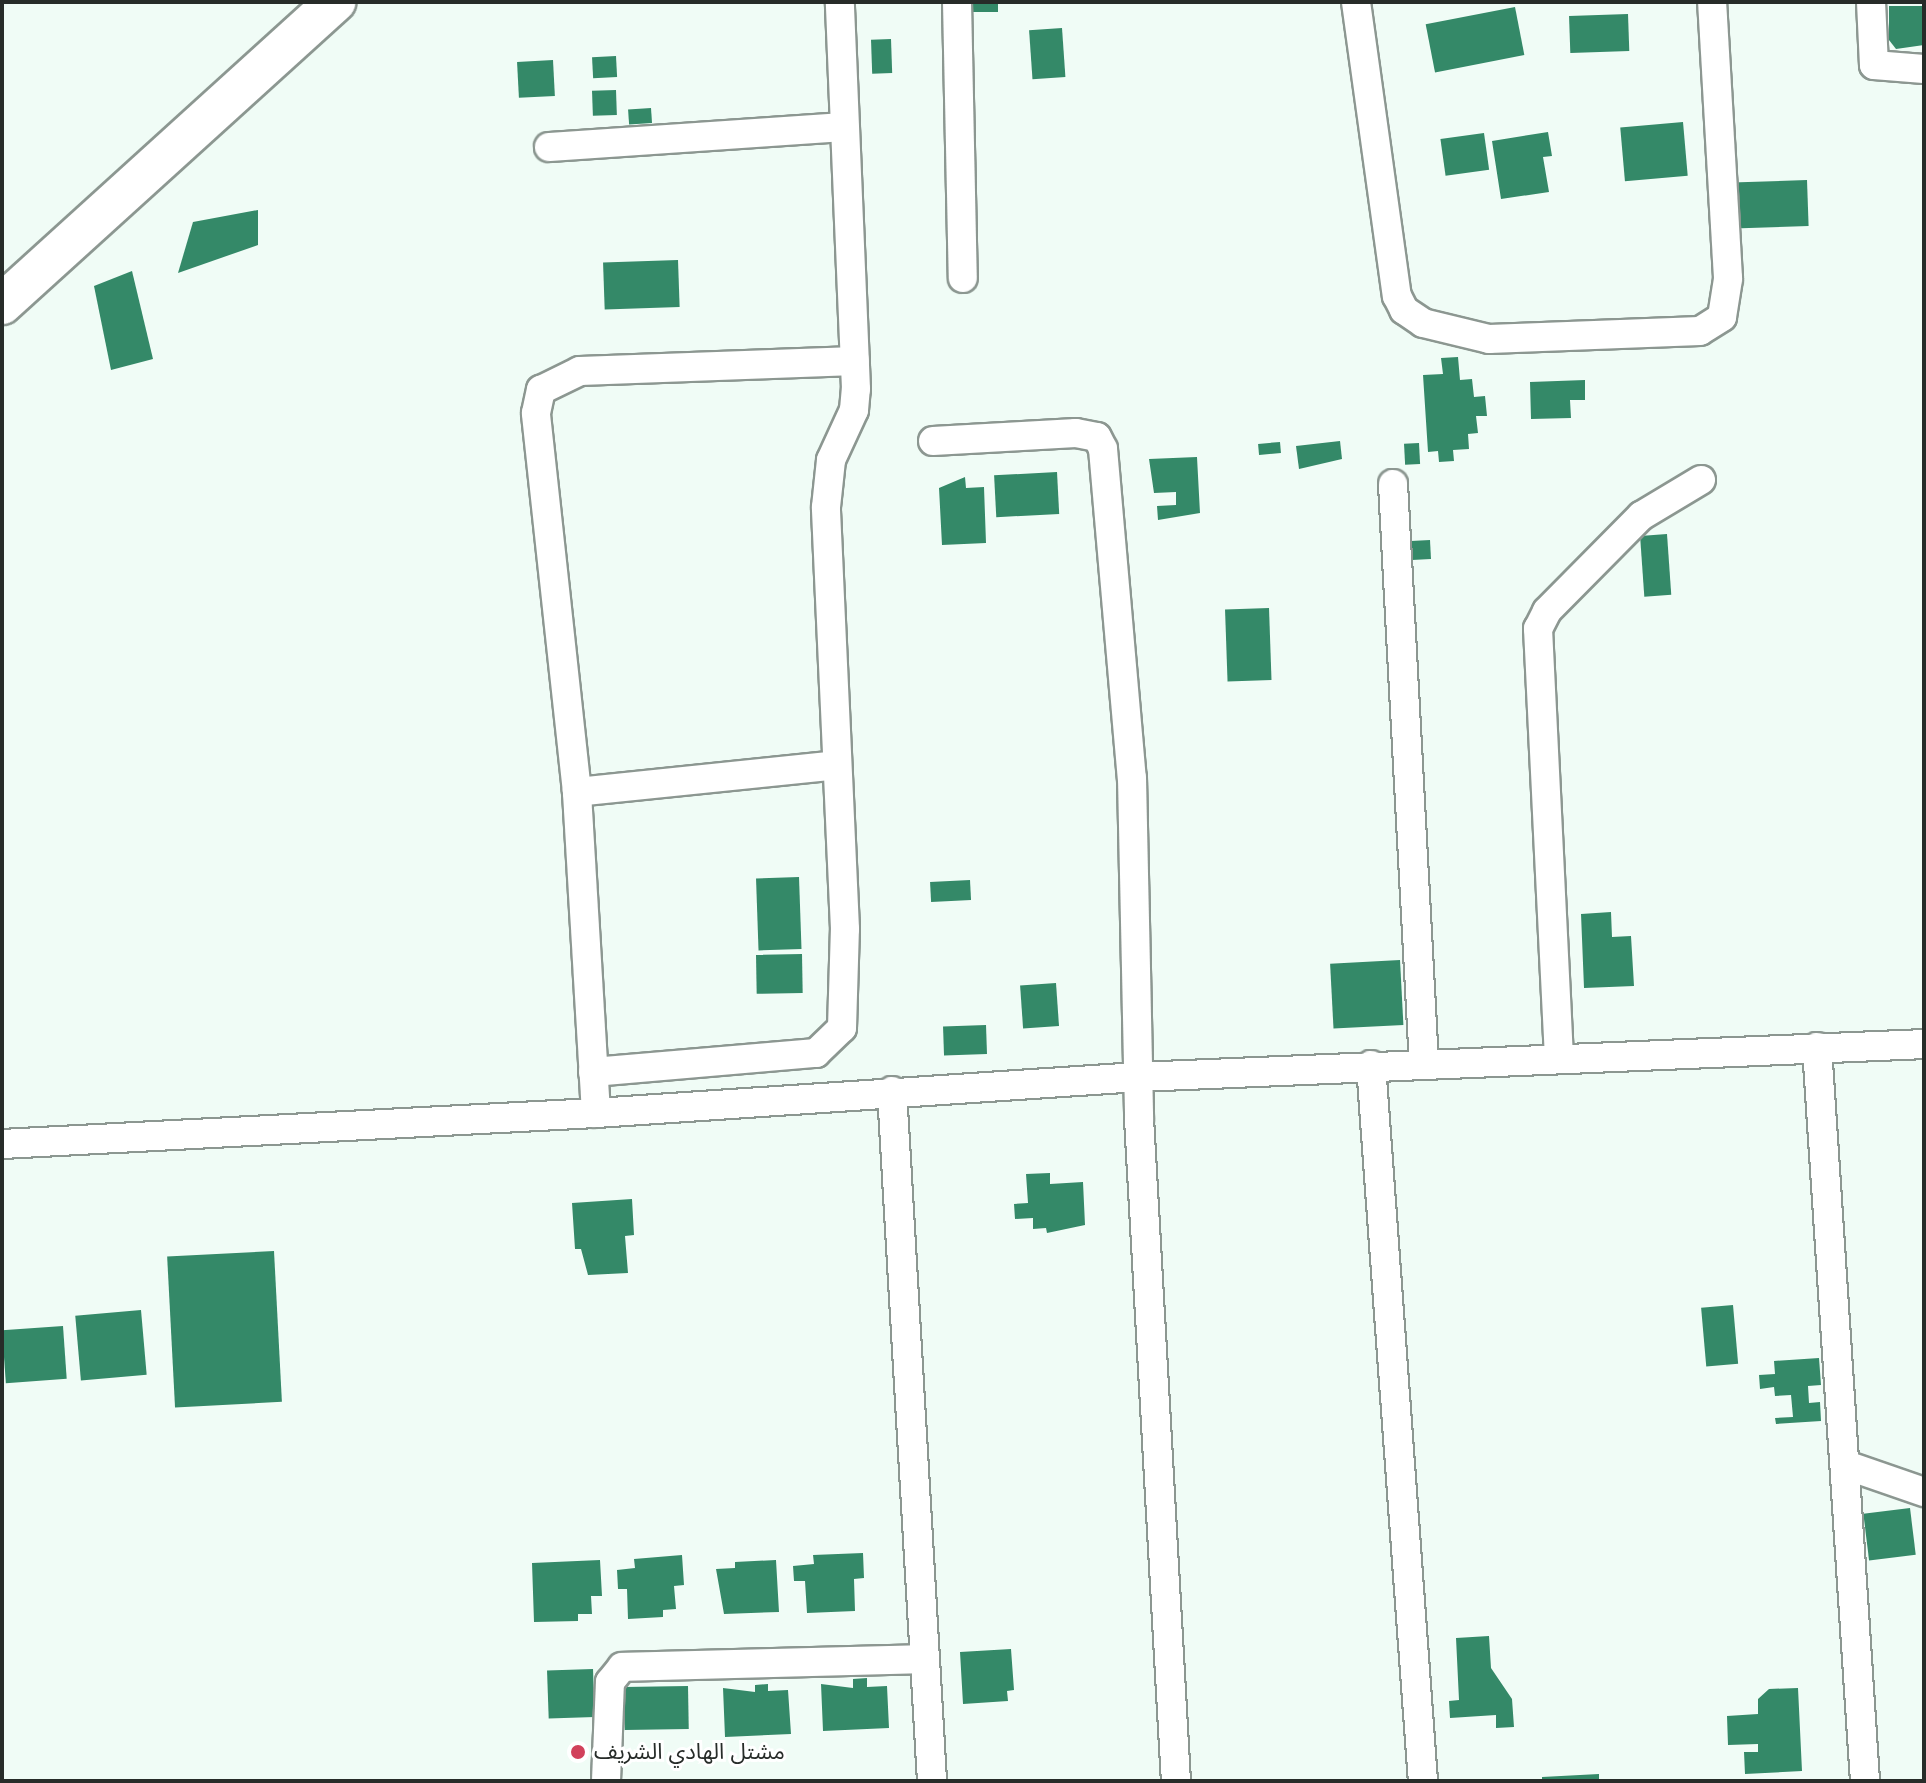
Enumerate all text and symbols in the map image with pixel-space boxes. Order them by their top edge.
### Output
place label: مشتل الهادي الشريف [594,1739,785,1765]
marker: مشتل الهادي الشريف [569,1743,587,1761]

